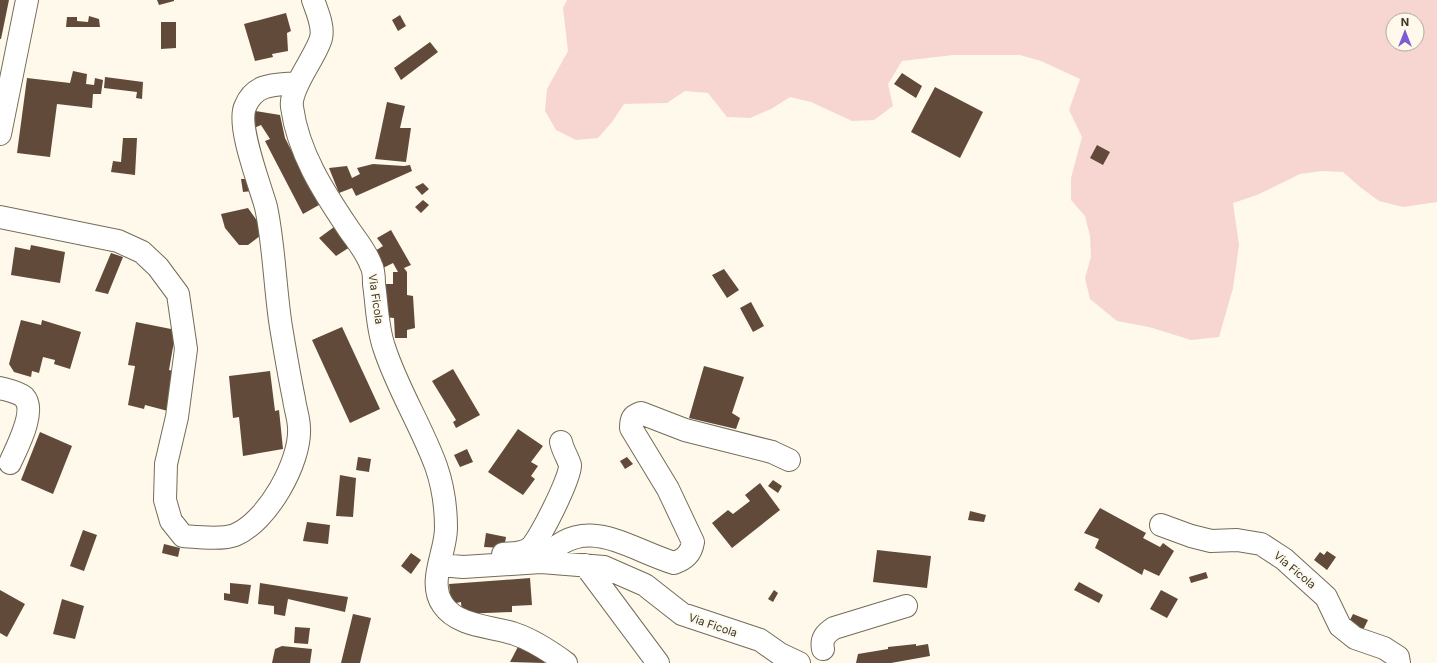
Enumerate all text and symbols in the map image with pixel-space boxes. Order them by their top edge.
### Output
north arrow [1385,12,1425,52]
text: N [1401,15,1409,29]
street label: Via Ficola [366,273,386,325]
street label: Via Ficola [1271,548,1319,592]
street label: Via Ficola [687,610,739,640]

